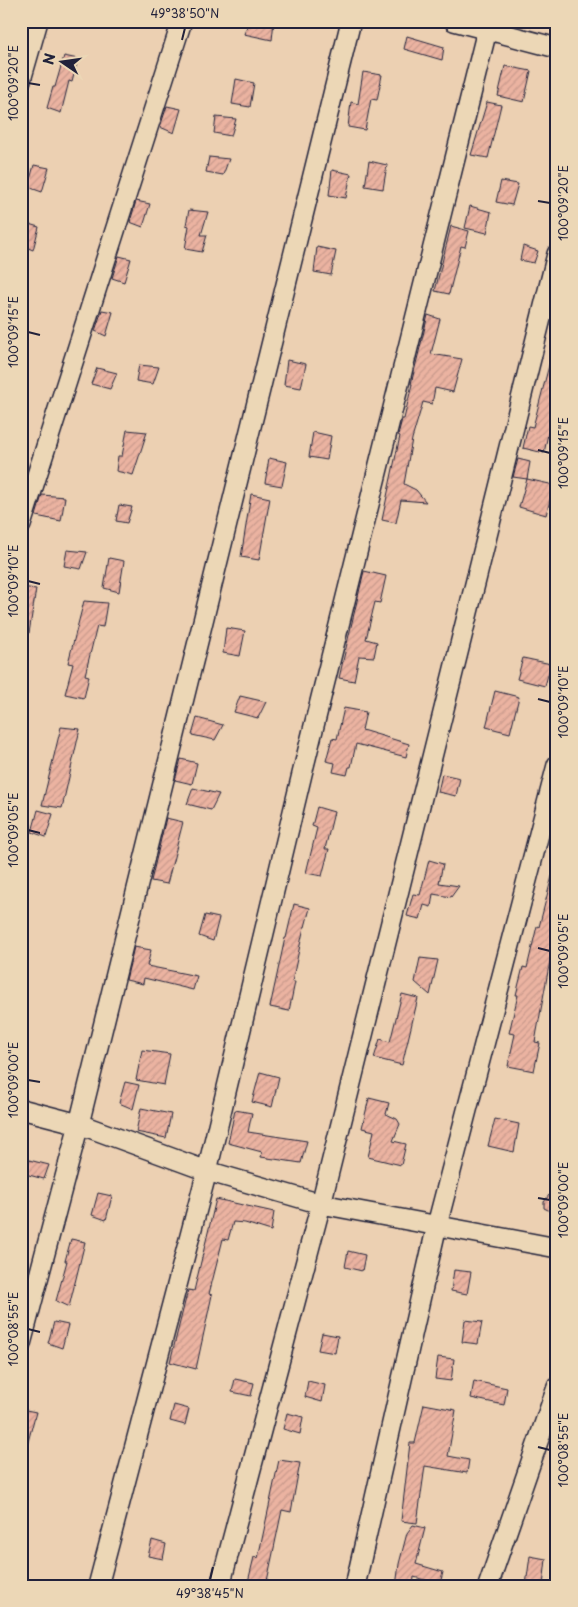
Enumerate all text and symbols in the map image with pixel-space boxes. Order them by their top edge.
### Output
text: 49°38'50"N [151,4,219,22]
north arrow [38,38,88,88]
text: 100°09'20"E [4,45,22,121]
text: N [37,51,60,67]
text: 100°09'20"E [554,165,572,241]
text: 100°09'15"E [4,296,22,368]
text: 100°09'15"E [554,417,572,489]
text: 100°09'10"E [4,544,22,618]
text: 100°09'10"E [554,665,572,739]
text: 100°09'05"E [4,792,22,868]
text: 100°09'05"E [554,913,572,989]
text: 100°09'00"E [4,1042,22,1118]
text: 100°09'00"E [554,1162,572,1238]
text: 100°08'55"E [4,1292,22,1366]
text: 100°08'55"E [554,1413,572,1487]
text: 49°38'45"N [176,1584,244,1602]

